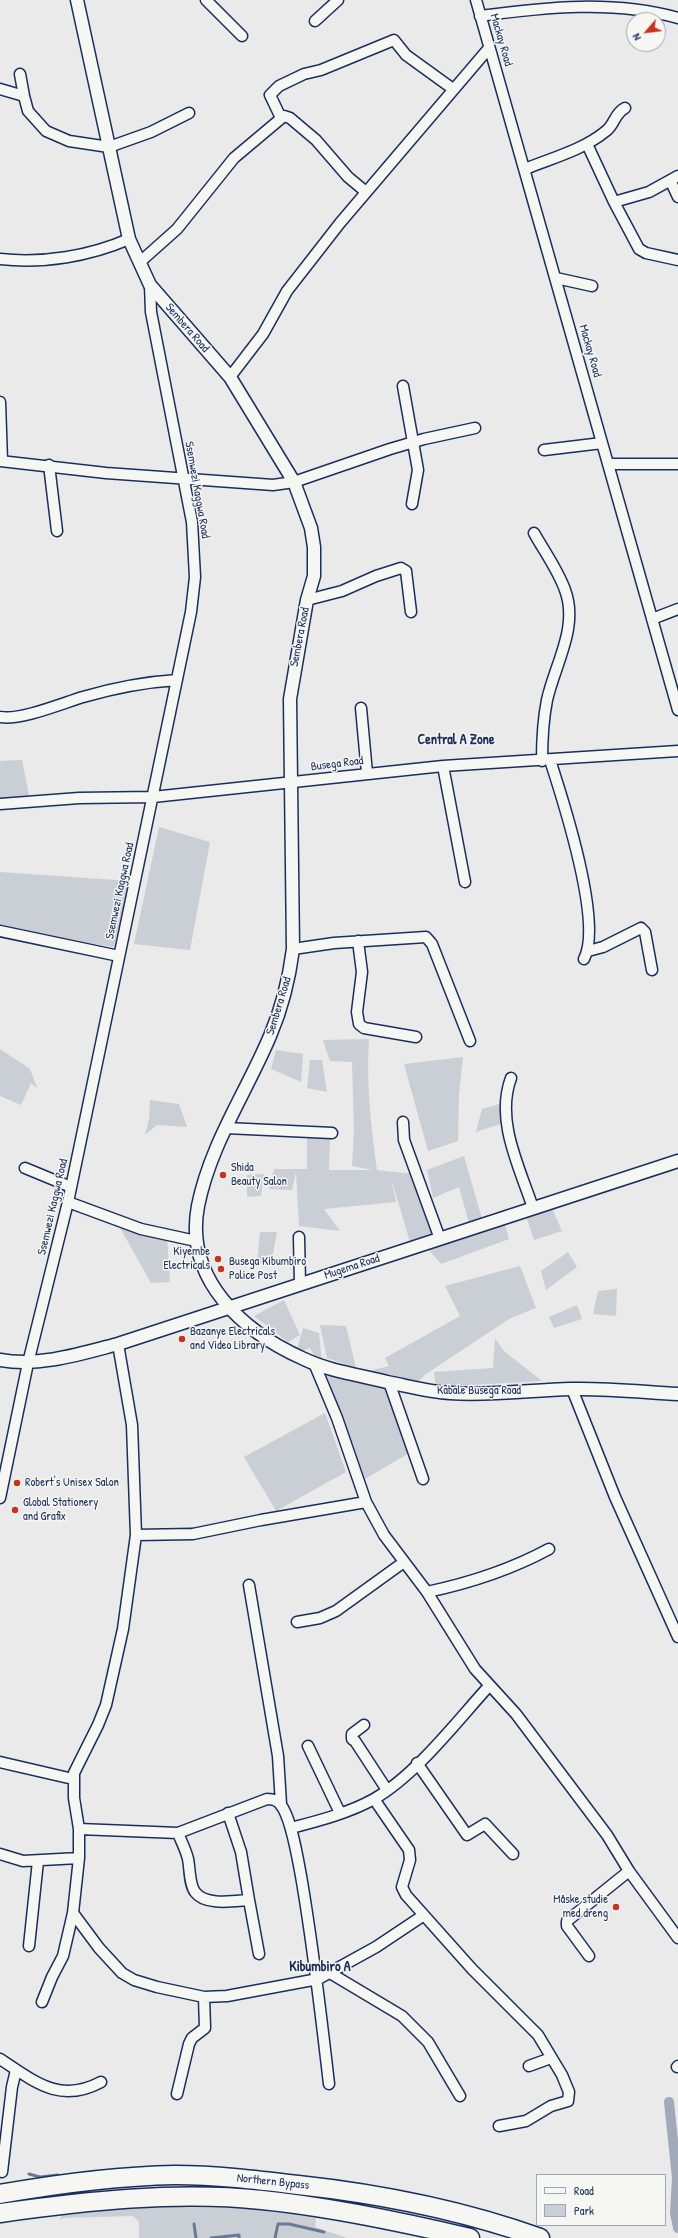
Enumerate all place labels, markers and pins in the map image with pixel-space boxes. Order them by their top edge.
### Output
place label: Shida Beauty Salon [231,1161,287,1189]
marker: Shida Beauty Salon [218,1170,228,1180]
place label: Kiyembe Electricals [163,1245,210,1273]
marker: Kiyembe Electricals [213,1254,223,1264]
place label: Busega Kibumbiro Police Post [229,1255,306,1283]
marker: Busega Kibumbiro Police Post [216,1264,226,1274]
place label: Bazanye Electricals and Video Library [190,1325,275,1353]
marker: Bazanye Electricals and Video Library [177,1334,187,1344]
place label: Robert's Unisex Salon [25,1476,119,1490]
marker: Robert's Unisex Salon [12,1478,22,1488]
place label: Global Stationery and Grafix [23,1496,98,1524]
marker: Global Stationery and Grafix [10,1505,20,1515]
place label: Måske studie med dreng [553,1893,608,1921]
marker: Måske studie med dreng [611,1902,621,1912]

